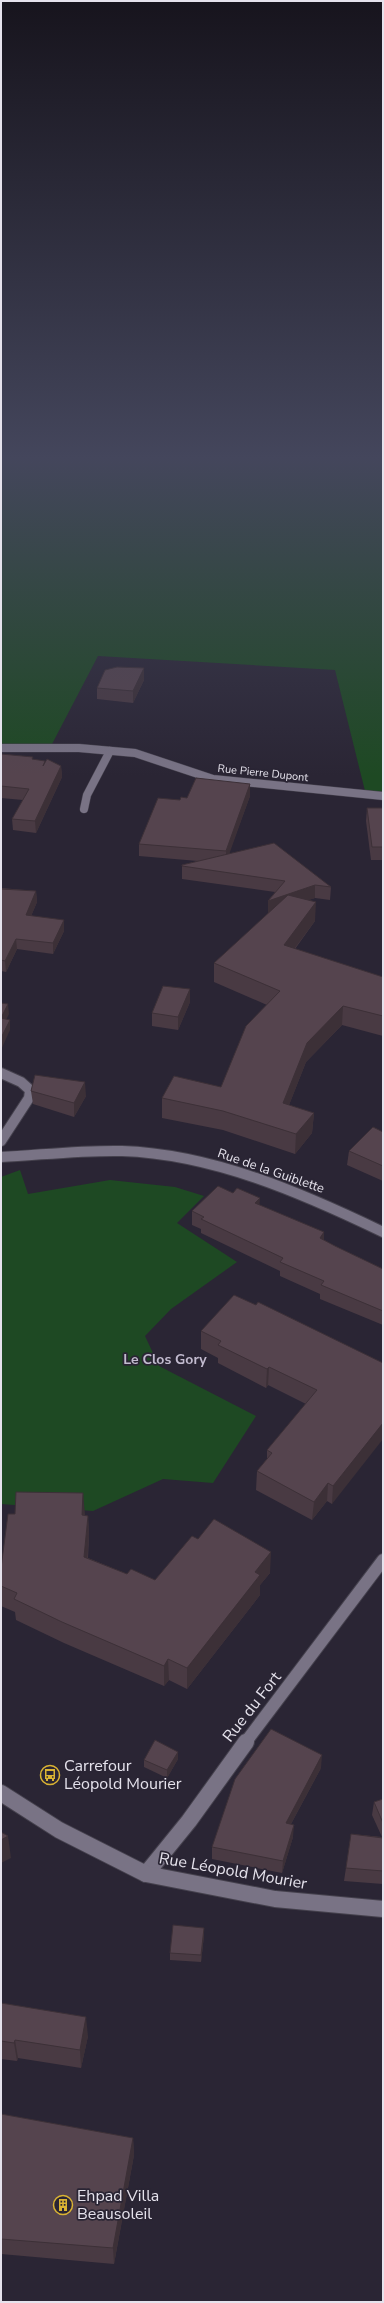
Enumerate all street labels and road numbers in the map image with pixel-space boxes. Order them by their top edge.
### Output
street label: Rue Pierre Dupont [217,761,309,785]
street label: Rue de la Guiblette [215,1144,327,1198]
street label: Rue du Fort [218,1667,287,1747]
street label: Rue Léopold Mourier [157,1847,309,1895]

